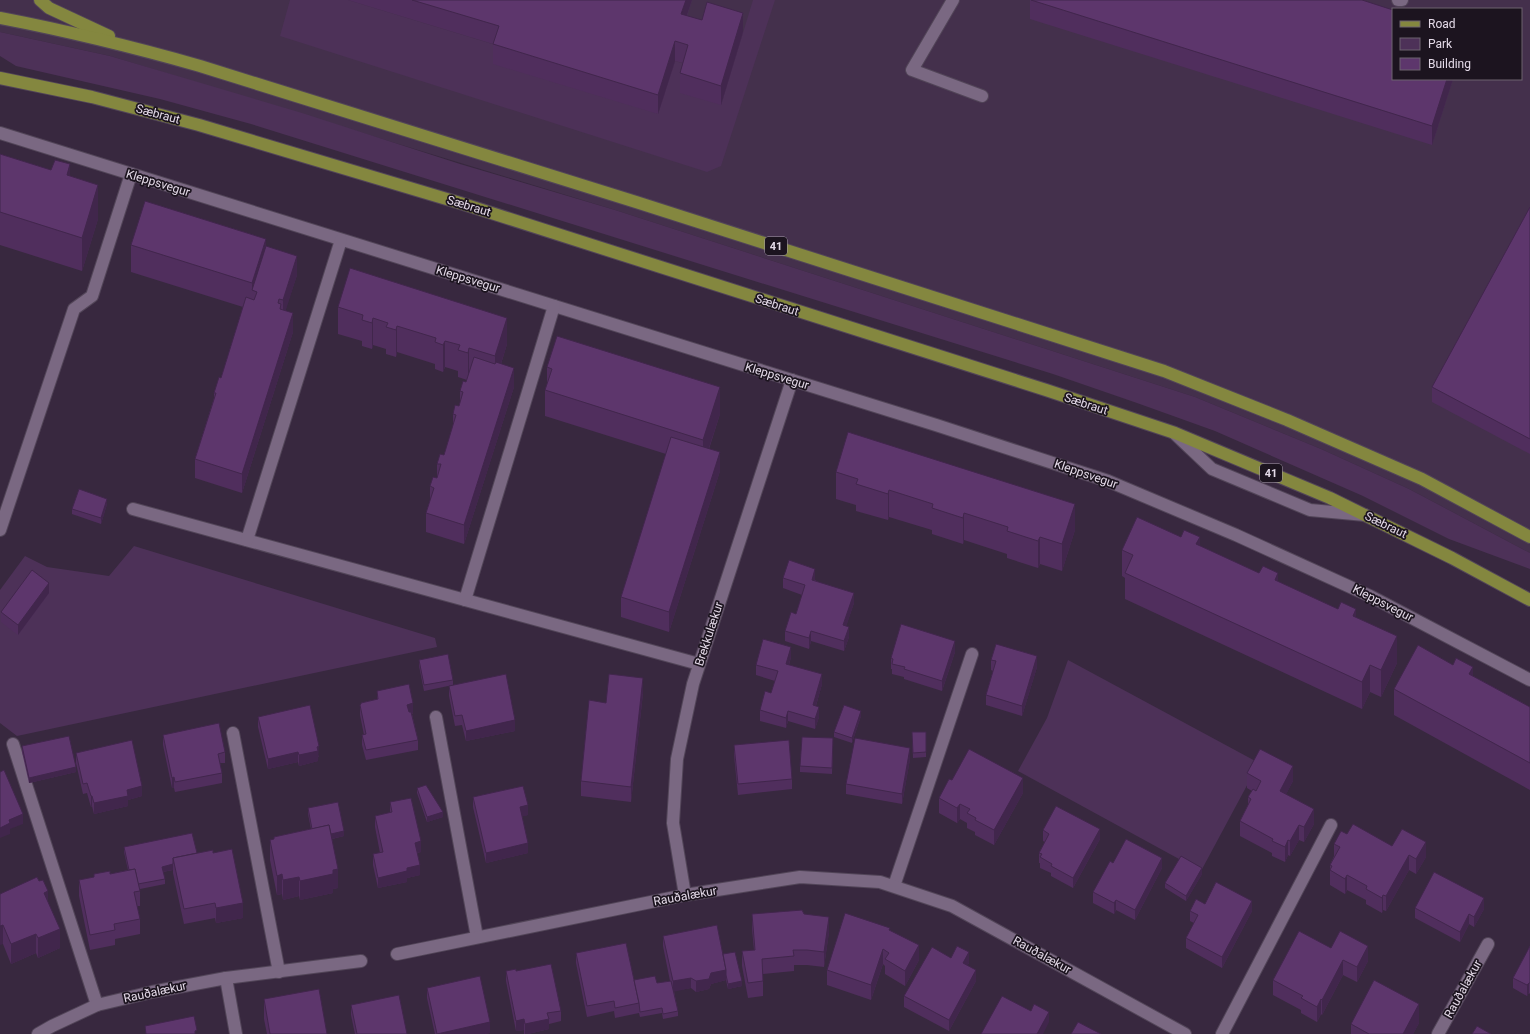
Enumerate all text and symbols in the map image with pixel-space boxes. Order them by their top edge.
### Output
legend [1392,8,1522,80]
text: Road [1428,17,1456,31]
text: Park [1428,37,1453,51]
text: Building [1428,57,1471,71]
street label: Sæbraut [135,101,182,127]
street label: Kleppsvegur [124,167,192,199]
street label: Sæbraut [445,193,493,219]
road number: 41 [765,237,787,255]
street label: Kleppsvegur [434,263,502,295]
street label: Sæbraut [753,291,801,319]
street label: Kleppsvegur [743,360,811,392]
street label: Sæbraut [1062,390,1110,418]
street label: Kleppsvegur [1053,457,1119,491]
road number: 41 [1260,464,1282,482]
street label: Sæbraut [1363,509,1409,541]
street label: Kleppsvegur [1350,582,1416,624]
street label: Brekkulækur [692,600,726,668]
street label: Rauðalækur [652,884,718,908]
street label: Rauðalækur [1011,933,1073,977]
street label: Rauðalækur [1441,958,1485,1020]
street label: Rauðalækur [122,979,188,1005]

